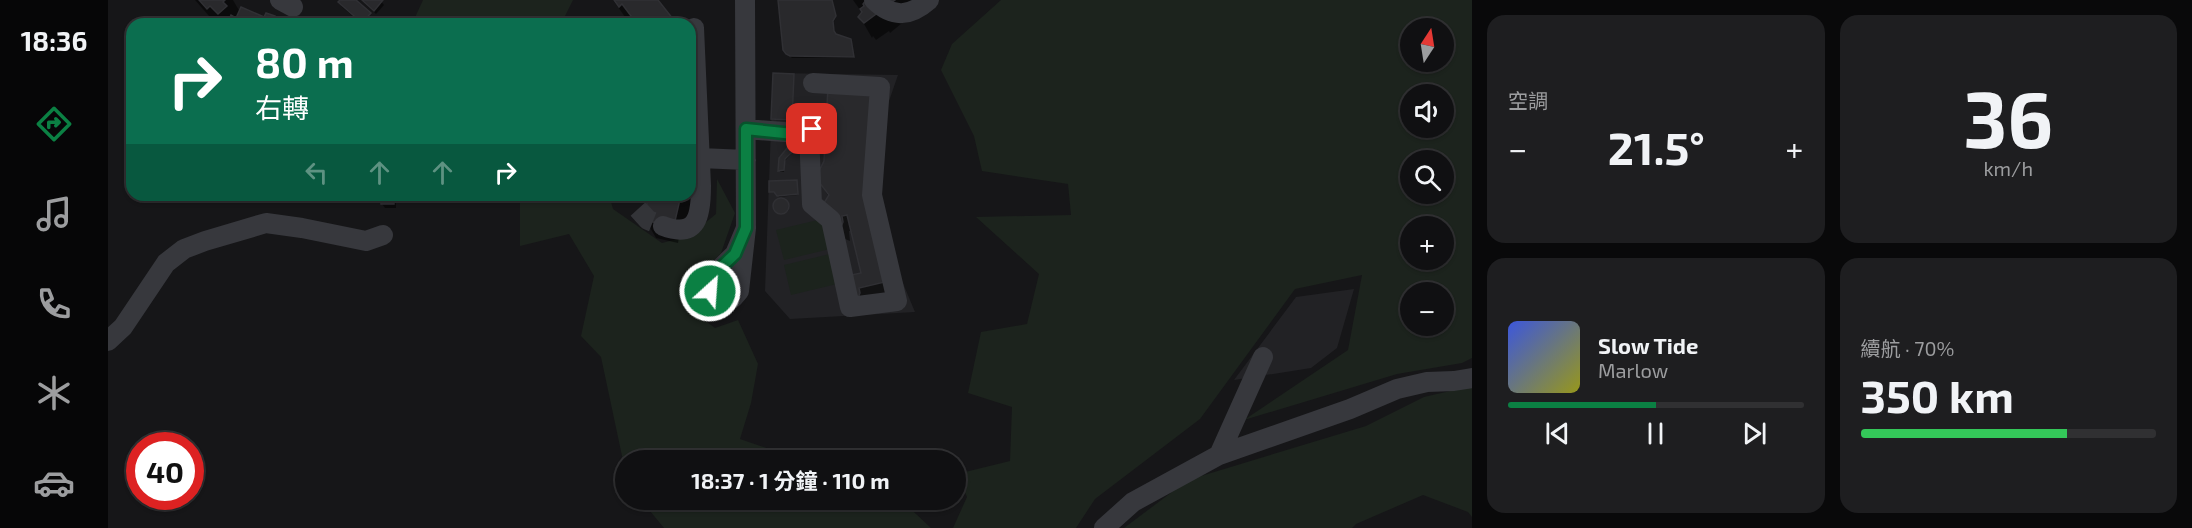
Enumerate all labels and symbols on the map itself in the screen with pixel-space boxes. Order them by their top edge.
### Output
north arrow [1400,18,1454,72]
pin [786,103,837,154]
position arrow [678,259,742,323]
speed limit sign: 40 [126,432,204,510]

